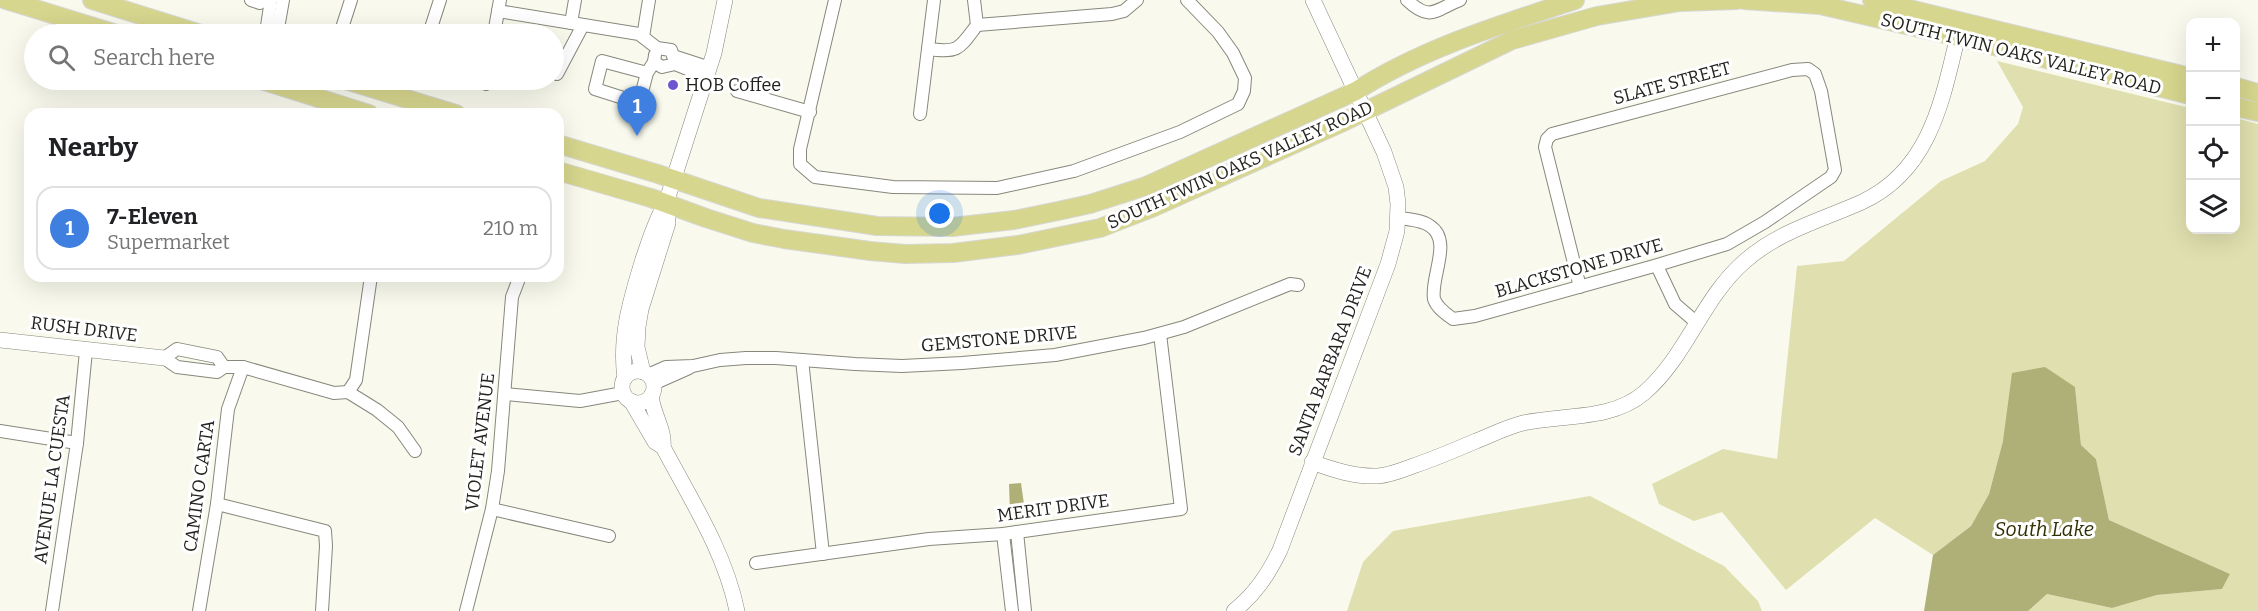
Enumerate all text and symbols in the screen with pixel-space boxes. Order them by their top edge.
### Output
street label: SOUTH TWIN OAKS VALLEY ROAD [1878,8,2164,100]
map controls [2186,18,2240,234]
button: + [2186,18,2240,72]
search box [24,24,564,90]
icon: search [45,41,78,74]
text: Search here [93,44,215,71]
street label: SLATE STREET [1611,57,1734,109]
button: − [2186,72,2240,126]
place label: HOB Coffee [685,74,781,96]
marker: HOB Coffee [666,78,680,92]
pin: 1 [618,86,656,136]
street label: SOUTH TWIN OAKS VALLEY ROAD [1104,96,1376,234]
button: locate [2186,126,2240,180]
text: Nearby [48,132,138,163]
button: layers [2186,180,2240,234]
your location [925,199,954,228]
text: 7-Eleven [107,203,198,230]
text: 1 [65,216,74,240]
text: 210 m [483,216,538,240]
text: Supermarket [107,230,230,254]
street label: BLACKSTONE DRIVE [1493,234,1665,302]
street label: SANTA BARBARA DRIVE [1284,263,1376,459]
street label: RUSH DRIVE [29,312,139,346]
street label: GEMSTONE DRIVE [920,321,1078,357]
street label: VIOLET AVENUE [461,372,499,512]
street label: AVENUE LA CUESTA [29,393,75,565]
street label: CAMINO CARTA [179,418,219,553]
street label: MERIT DRIVE [996,489,1110,527]
water label: South Lake [1994,517,2094,541]

